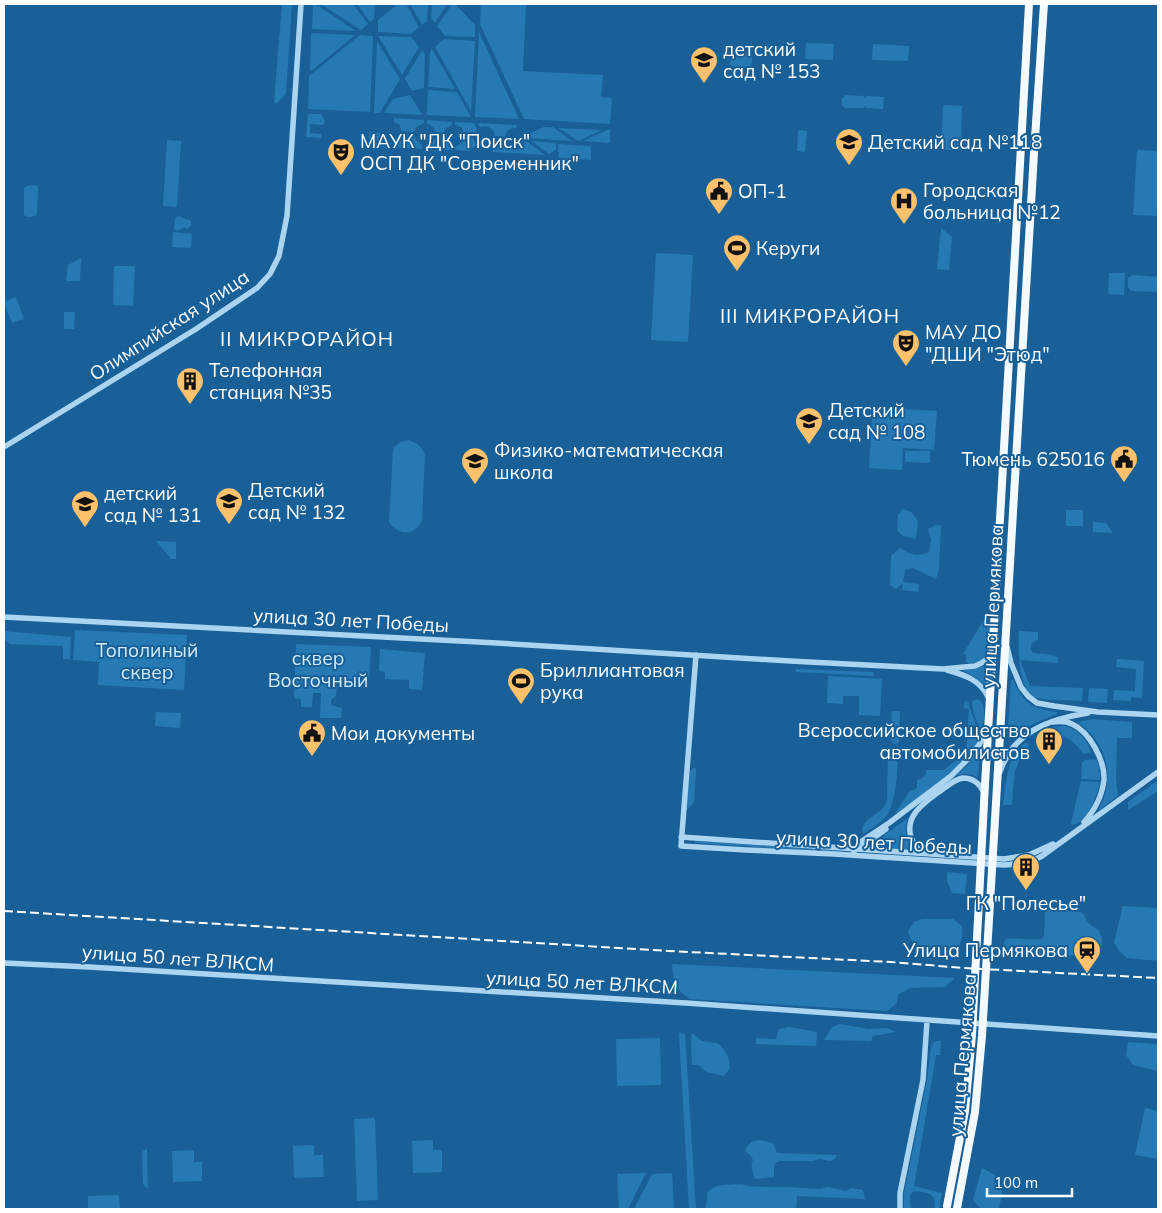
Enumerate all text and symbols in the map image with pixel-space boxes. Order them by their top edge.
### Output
place label: детский сад № 153 [723,37,821,83]
school or university icon: детский сад № 153 [689,45,719,84]
school or university icon: Детский сад №118 [834,127,864,166]
place label: МАУК "ДК "Поиск" ОСП ДК "Современник" [360,129,579,175]
place label: Детский сад №118 [868,130,1042,154]
theatre icon: МАУК "ДК "Поиск" ОСП ДК "Современник" [326,137,356,176]
public building icon: ОП-1 [704,176,734,215]
place label: Городская больница №12 [923,178,1061,224]
place label: ОП-1 [738,179,787,203]
hospital icon: Городская больница №12 [889,186,919,225]
sports icon: Керуги [722,233,752,272]
place label: Керуги [756,236,820,260]
street label: Олимпийская улица [85,264,253,386]
district label: III МИКРОРАЙОН [720,303,900,328]
place label: МАУ ДО "ДШИ "Этюд" [925,320,1050,366]
district label: II МИКРОРАЙОН [220,326,394,351]
theatre icon: МАУ ДО "ДШИ "Этюд" [891,328,921,367]
place label: Телефонная станция №35 [209,358,332,404]
building icon: Телефонная станция №35 [175,366,205,405]
place label: Детский сад № 108 [828,398,926,444]
school or university icon: Детский сад № 108 [794,406,824,445]
place label: Физико-математическая школа [494,438,723,484]
public building icon: Тюмень 625016 [1109,444,1139,483]
school or university icon: Физико-математическая школа [460,446,490,485]
place label: Тюмень 625016 [962,447,1105,471]
place label: Детский сад № 132 [248,478,346,524]
place label: детский сад № 131 [104,481,202,527]
school or university icon: Детский сад № 132 [214,486,244,525]
school or university icon: детский сад № 131 [70,489,100,528]
street label: улица Пермякова [976,524,1008,688]
street label: улица 30 лет Победы [252,603,450,637]
park label: Тополиный сквер [96,638,198,684]
park label: сквер Восточный [268,646,368,692]
place label: Бриллиантовая рука [540,658,685,704]
sports icon: Бриллиантовая рука [506,666,536,705]
public building icon: Мои документы [297,718,327,757]
place label: Всероссийское общество автомобилистов [798,718,1030,764]
place label: Мои документы [331,721,475,745]
building icon: Всероссийское общество автомобилистов [1034,726,1064,765]
street label: улица 30 лет Победы [775,825,973,859]
building icon: ГК "Полесье" [1011,852,1041,891]
place label: ГК "Полесье" [966,891,1086,915]
station icon: Улица Пермякова [1072,935,1102,974]
place label: Улица Пермякова [902,938,1068,962]
street label: улица 50 лет ВЛКСМ [81,939,275,977]
street label: улица 50 лет ВЛКСМ [485,965,679,999]
street label: улица Пермякова [943,972,981,1138]
scale bar [987,1166,1072,1198]
text: 100 m [994,1173,1038,1192]

